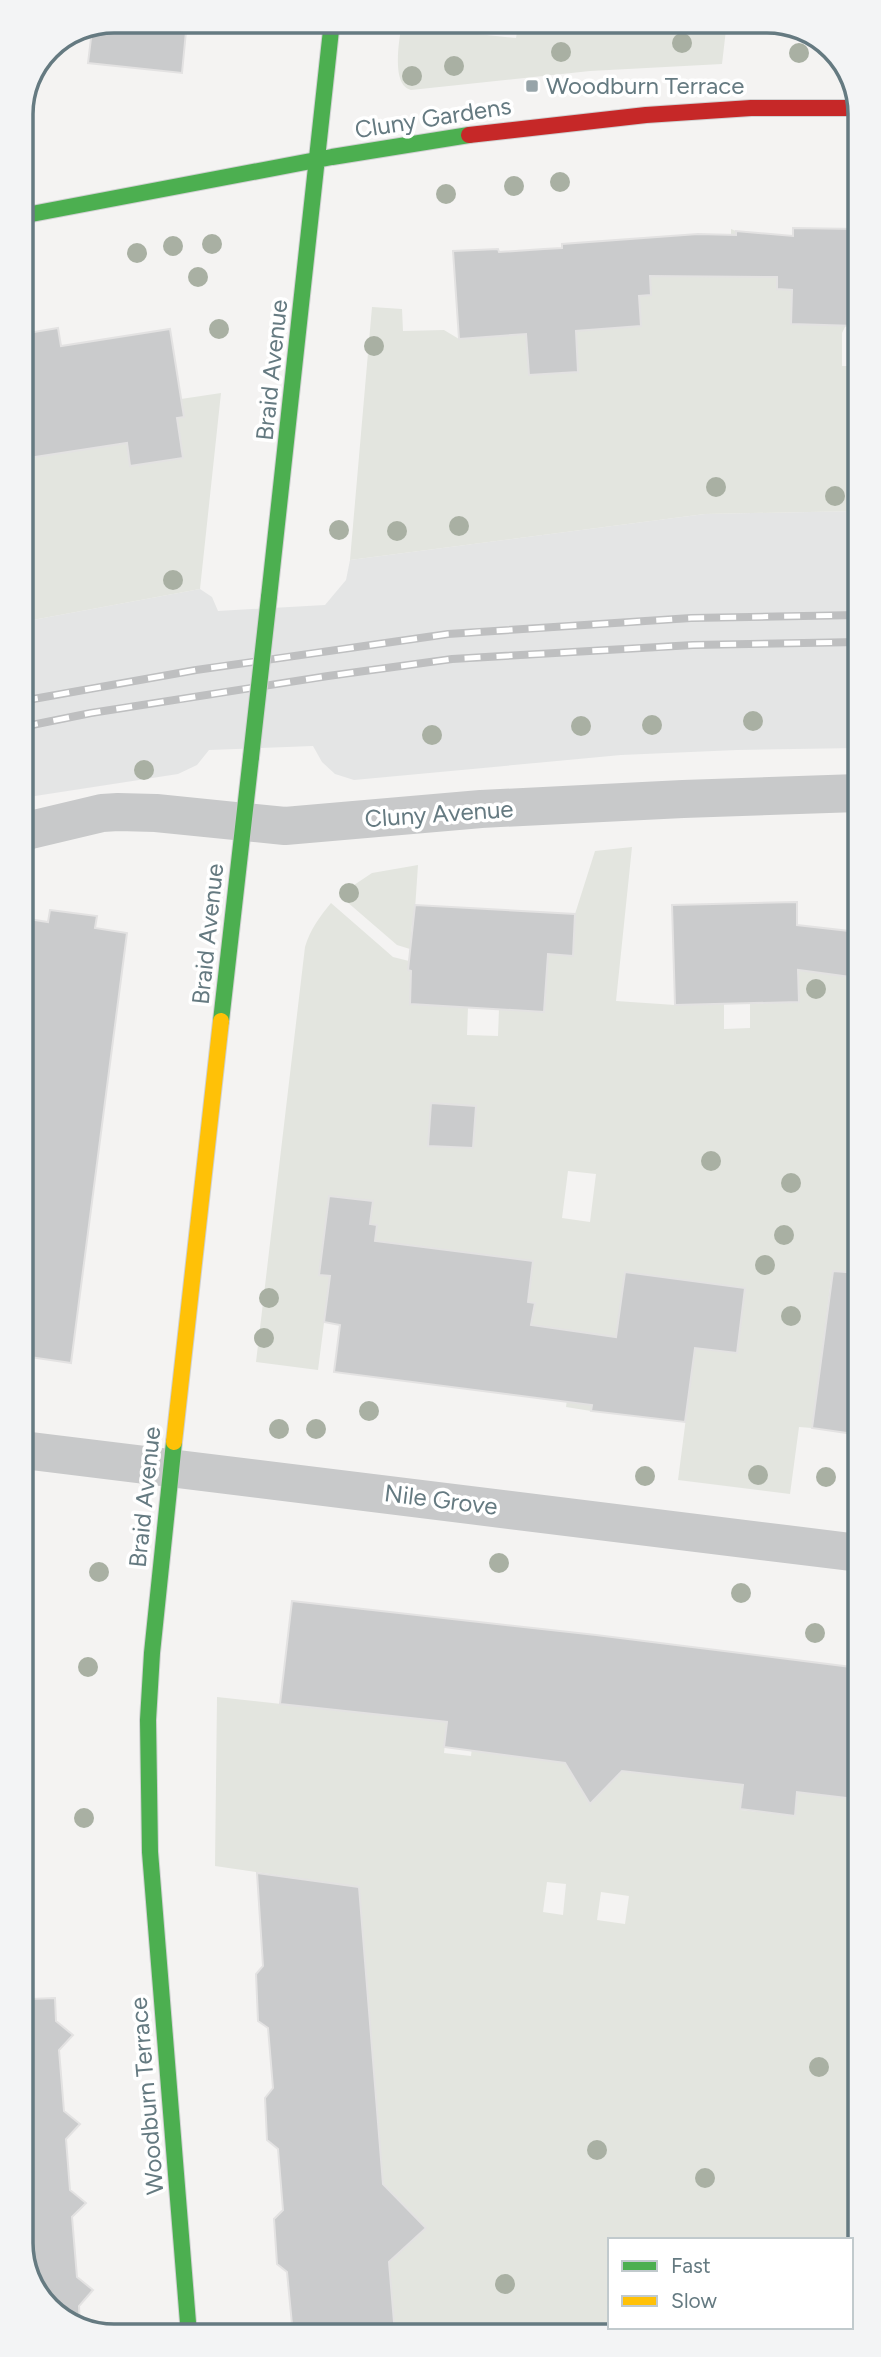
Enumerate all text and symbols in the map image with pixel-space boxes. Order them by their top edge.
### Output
place label: Woodburn Terrace [546,71,744,100]
marker: Woodburn Terrace [524,78,540,94]
street label: Cluny Gardens [353,91,513,144]
street label: Braid Avenue [250,298,293,442]
street label: Cluny Avenue [364,794,514,833]
street label: Braid Avenue [186,862,229,1006]
street label: Braid Avenue [123,1425,166,1569]
street label: Nile Grove [383,1478,499,1521]
street label: Woodburn Terrace [123,1996,170,2196]
legend [608,2238,853,2329]
text: Fast [671,2253,711,2278]
text: Slow [671,2288,717,2313]

